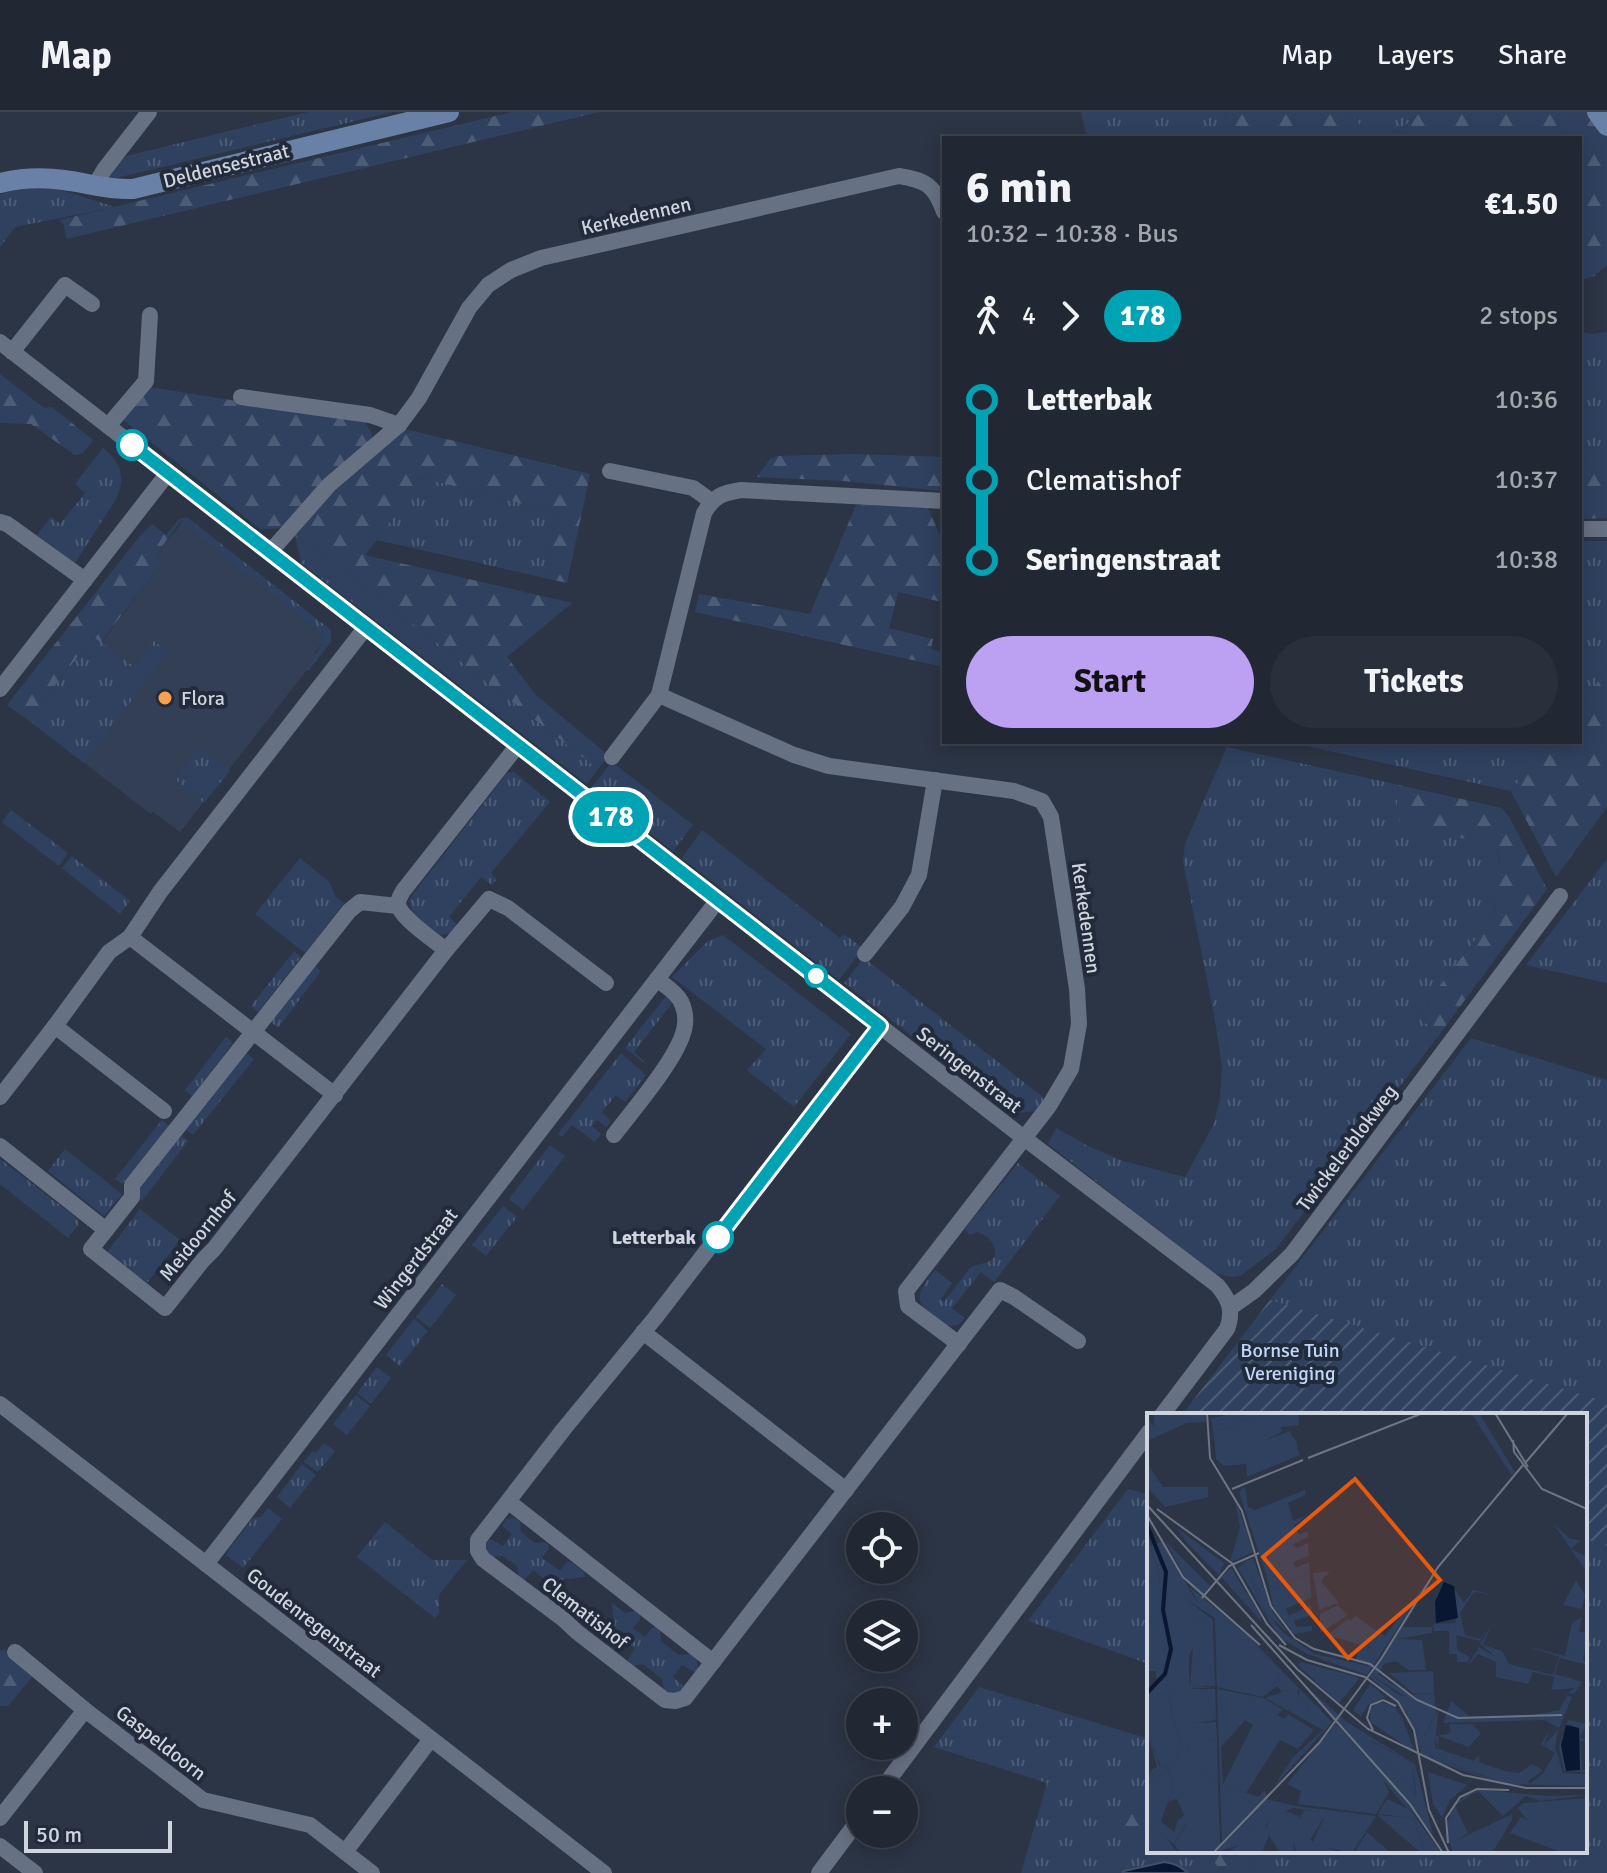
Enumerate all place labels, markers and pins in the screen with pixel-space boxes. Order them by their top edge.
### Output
unlabelled marker [117,430,147,460]
place label: Flora [181,686,225,711]
marker: Flora [156,689,174,707]
unlabelled marker [805,965,827,987]
marker: Letterbak [703,1222,733,1252]
place label: Letterbak [612,1225,697,1250]

